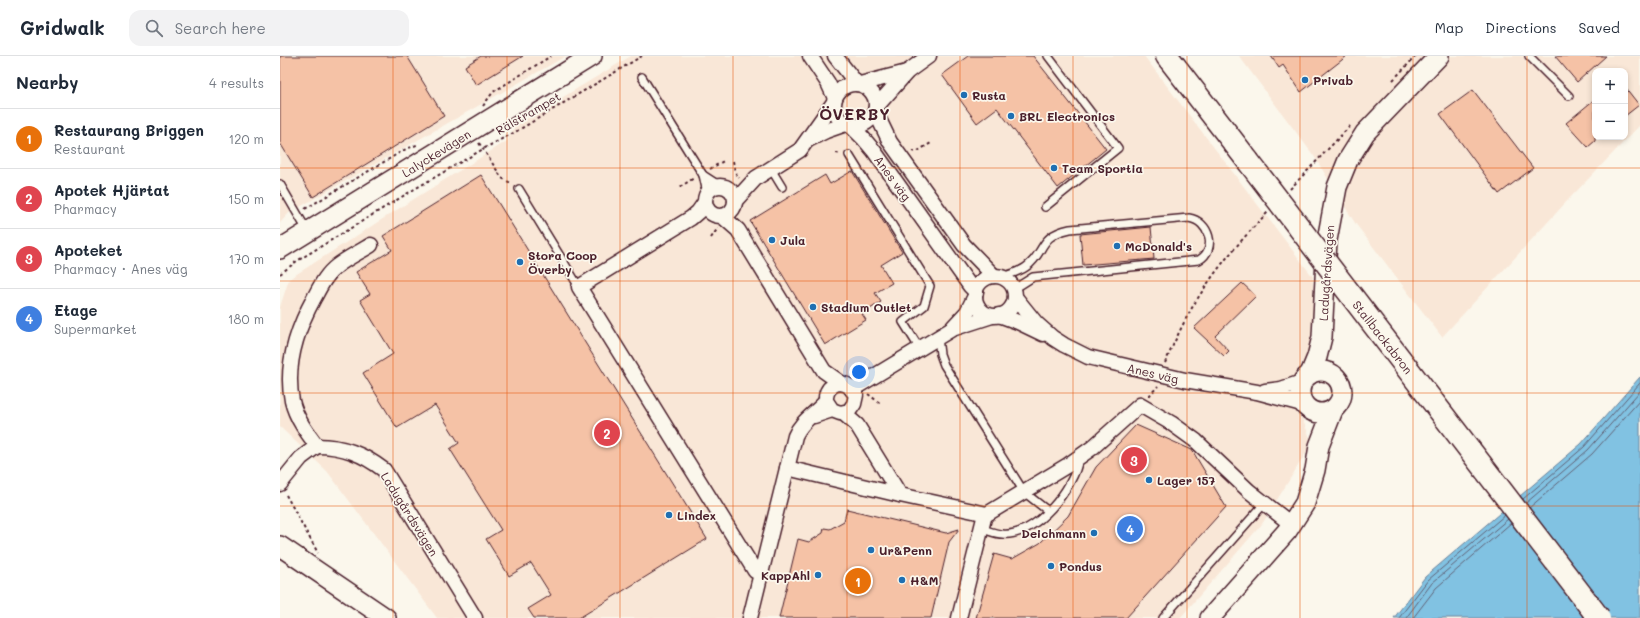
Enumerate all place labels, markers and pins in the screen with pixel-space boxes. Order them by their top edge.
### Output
place label: Privab [1313,72,1353,88]
marker: Privab [1300,75,1310,85]
place label: Rusta [972,87,1006,103]
marker: Rusta [959,90,969,100]
place label: BRL Electronics [1019,108,1115,124]
marker: BRL Electronics [1006,111,1016,121]
place label: Team Sportia [1062,160,1143,176]
marker: Team Sportia [1049,163,1059,173]
place label: Jula [780,232,805,248]
marker: Jula [767,235,777,245]
place label: McDonald's [1125,238,1192,254]
marker: McDonald's [1112,241,1122,251]
place label: Stora Coop Överby [528,247,598,277]
marker: Stora Coop Överby [515,257,525,267]
place label: Stadium Outlet [821,299,911,315]
marker: Stadium Outlet [808,302,818,312]
pin: 2 [594,418,620,448]
pin: 3 [1121,445,1147,475]
place label: Lager 157 [1157,472,1216,488]
marker: Lager 157 [1144,475,1154,485]
place label: Lindex [677,507,716,523]
marker: Lindex [664,510,674,520]
pin: 4 [1117,514,1143,544]
place label: Deichmann [1021,525,1086,541]
marker: Deichmann [1089,528,1099,538]
place label: Ur&Penn [879,542,932,558]
marker: Ur&Penn [866,545,876,555]
place label: Pondus [1059,558,1102,574]
marker: Pondus [1046,561,1056,571]
pin: 1 [845,566,871,596]
place label: KappAhl [761,567,810,583]
marker: KappAhl [813,570,823,580]
place label: H&M [910,572,938,588]
marker: H&M [897,575,907,585]

